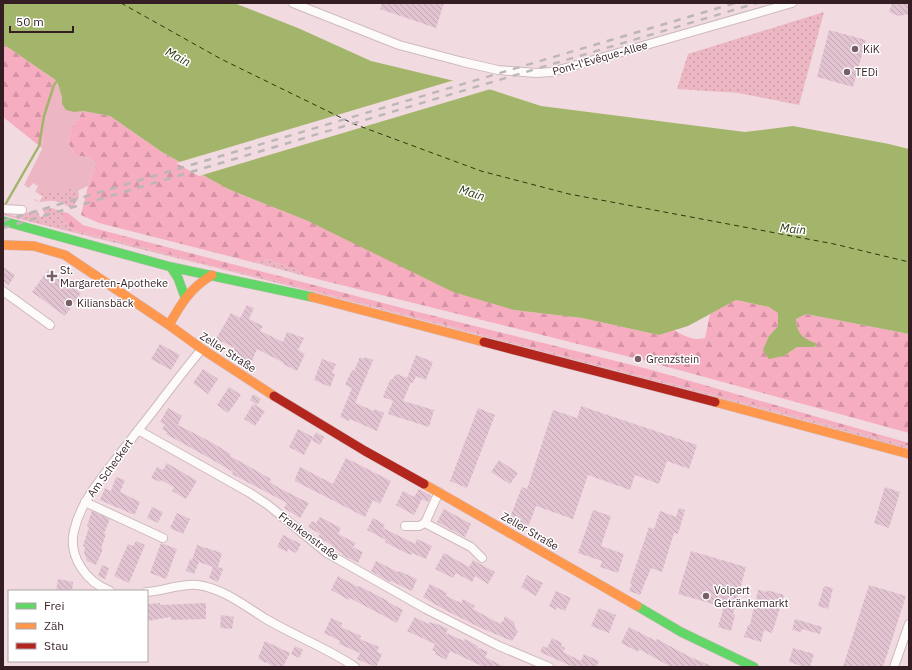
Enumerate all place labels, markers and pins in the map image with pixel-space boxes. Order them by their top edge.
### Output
place label: KiK [863,42,880,56]
marker: KiK [850,44,860,54]
place label: TEDi [855,65,878,79]
marker: TEDi [842,67,852,77]
place label: St. Margareten-Apotheke [60,263,168,290]
marker: St. Margareten-Apotheke [47,271,57,281]
place label: Kiliansbäck [77,296,134,310]
marker: Kiliansbäck [64,298,74,308]
place label: Grenzstein [646,352,699,366]
marker: Grenzstein [633,354,643,364]
place label: Volpert Getränkemarkt [714,583,789,610]
marker: Volpert Getränkemarkt [701,591,711,601]

